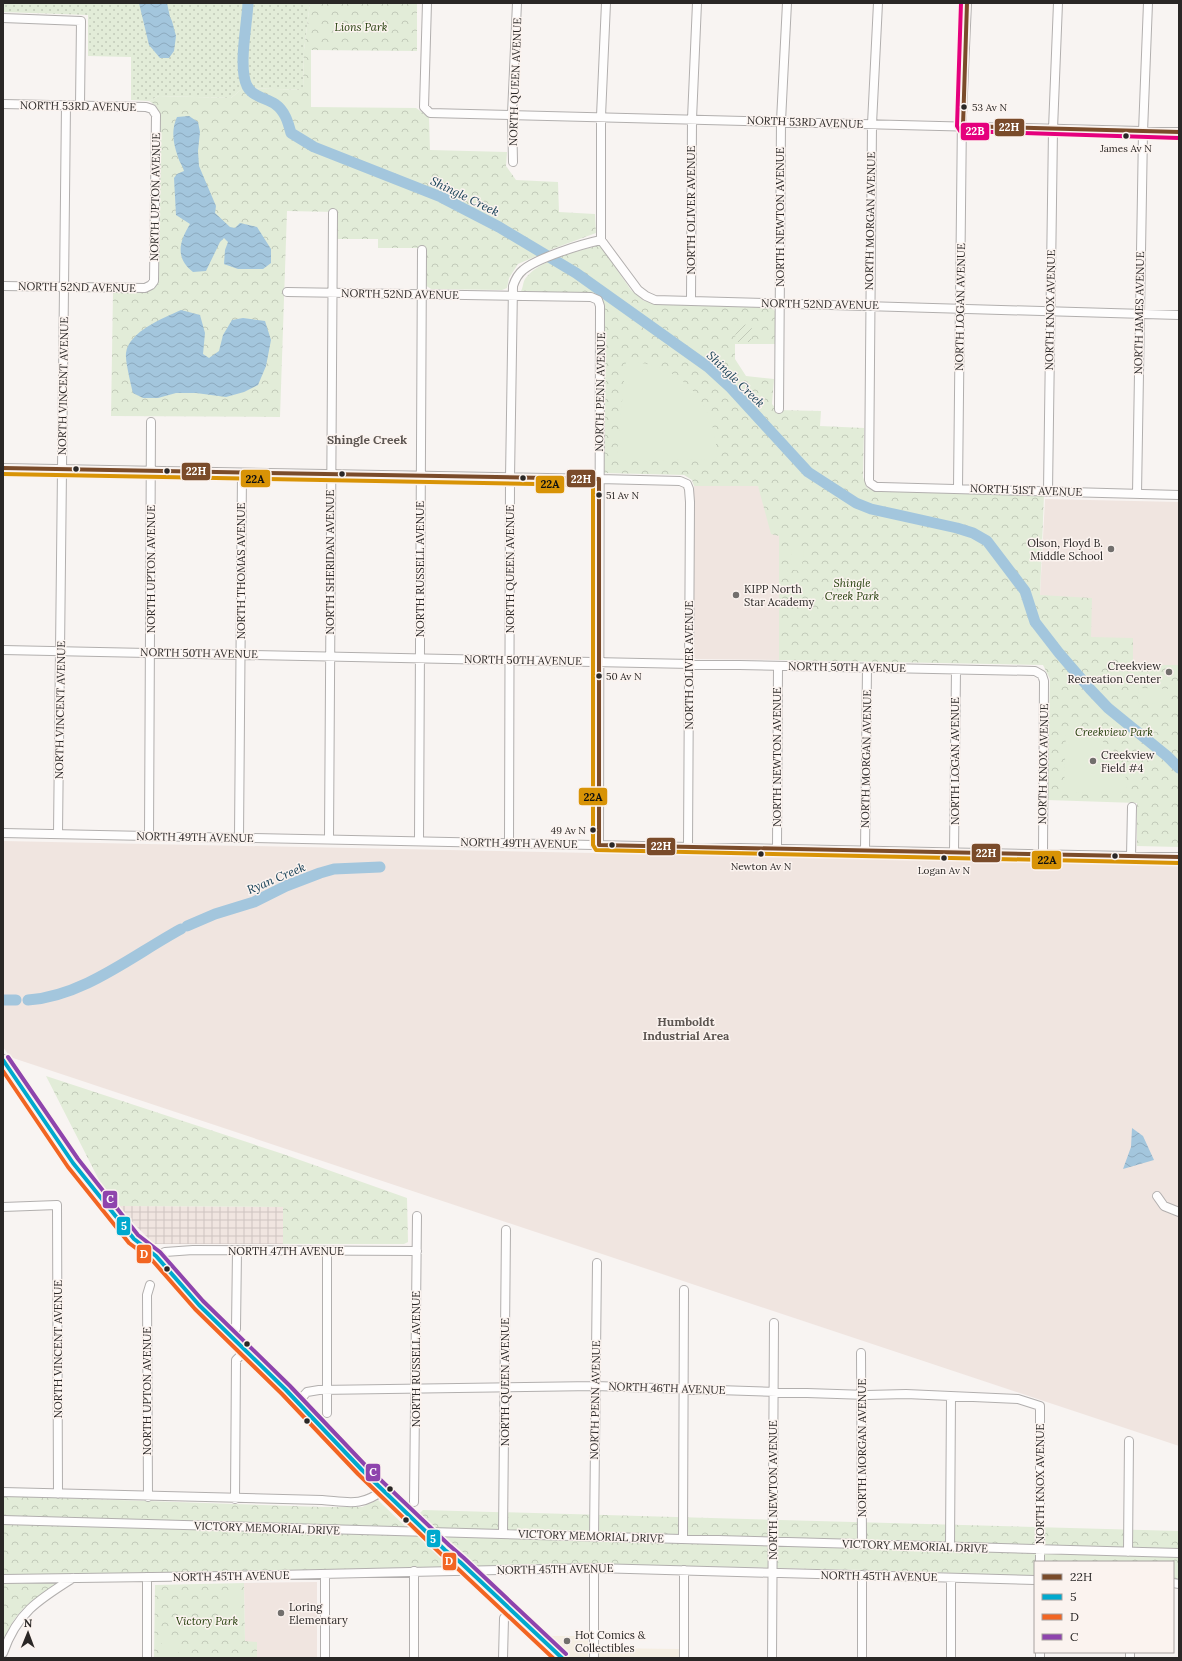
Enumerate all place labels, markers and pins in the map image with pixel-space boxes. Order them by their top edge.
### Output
place label: 53 Av N [972,101,1007,114]
marker: 53 Av N [959,102,969,112]
marker: James Av N [1121,131,1131,141]
place label: James Av N [1099,142,1152,155]
unlabelled marker [71,464,81,474]
unlabelled marker [162,466,172,476]
unlabelled marker [337,469,347,479]
unlabelled marker [518,473,528,483]
place label: 51 Av N [606,489,639,502]
marker: 51 Av N [594,490,604,500]
place label: Olson, Floyd B. Middle School [1027,536,1103,563]
marker: Olson, Floyd B. Middle School [1106,544,1116,554]
place label: KIPP North Star Academy [744,582,814,609]
marker: KIPP North Star Academy [731,590,741,600]
place label: Creekview Recreation Center [1068,659,1161,686]
marker: Creekview Recreation Center [1164,667,1174,677]
place label: 50 Av N [606,670,642,683]
marker: 50 Av N [594,671,604,681]
place label: Creekview Field #4 [1101,748,1155,775]
marker: Creekview Field #4 [1088,756,1098,766]
place label: 49 Av N [551,824,586,837]
marker: 49 Av N [588,825,598,835]
unlabelled marker [607,840,617,850]
marker: Newton Av N [756,849,766,859]
unlabelled marker [1110,851,1120,861]
marker: Logan Av N [939,853,949,863]
place label: Newton Av N [731,860,792,873]
place label: Logan Av N [918,864,971,877]
unlabelled marker [162,1264,172,1274]
unlabelled marker [242,1339,252,1349]
unlabelled marker [302,1416,312,1426]
unlabelled marker [385,1484,395,1494]
unlabelled marker [401,1515,411,1525]
place label: Loring Elementary [289,1600,348,1627]
marker: Loring Elementary [276,1608,286,1618]
place label: Hot Comics & Collectibles [575,1628,646,1655]
marker: Hot Comics & Collectibles [562,1636,572,1646]

